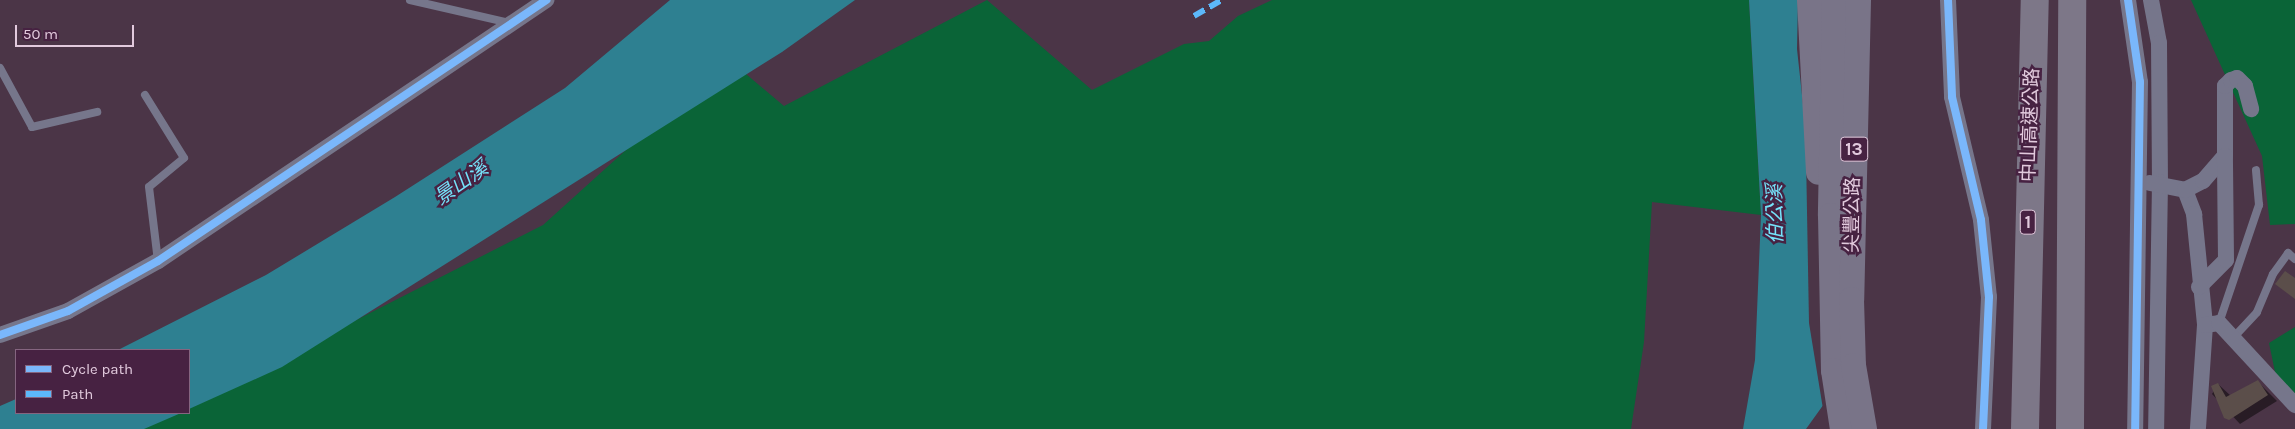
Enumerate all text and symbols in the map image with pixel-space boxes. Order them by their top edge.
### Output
scale bar [18,15,136,47]
text: 50 m [23,25,58,43]
street label: 中山高速公路 [2018,68,2044,182]
road number: 13 [1839,134,1869,164]
water label: 景山溪 [430,156,492,210]
street label: 尖豐公路 [1841,177,1865,253]
water label: 伯公溪 [1762,184,1788,244]
road number: 1 [2019,206,2037,238]
legend [15,349,190,414]
text: Cycle path [62,360,133,378]
text: Path [62,385,93,403]

